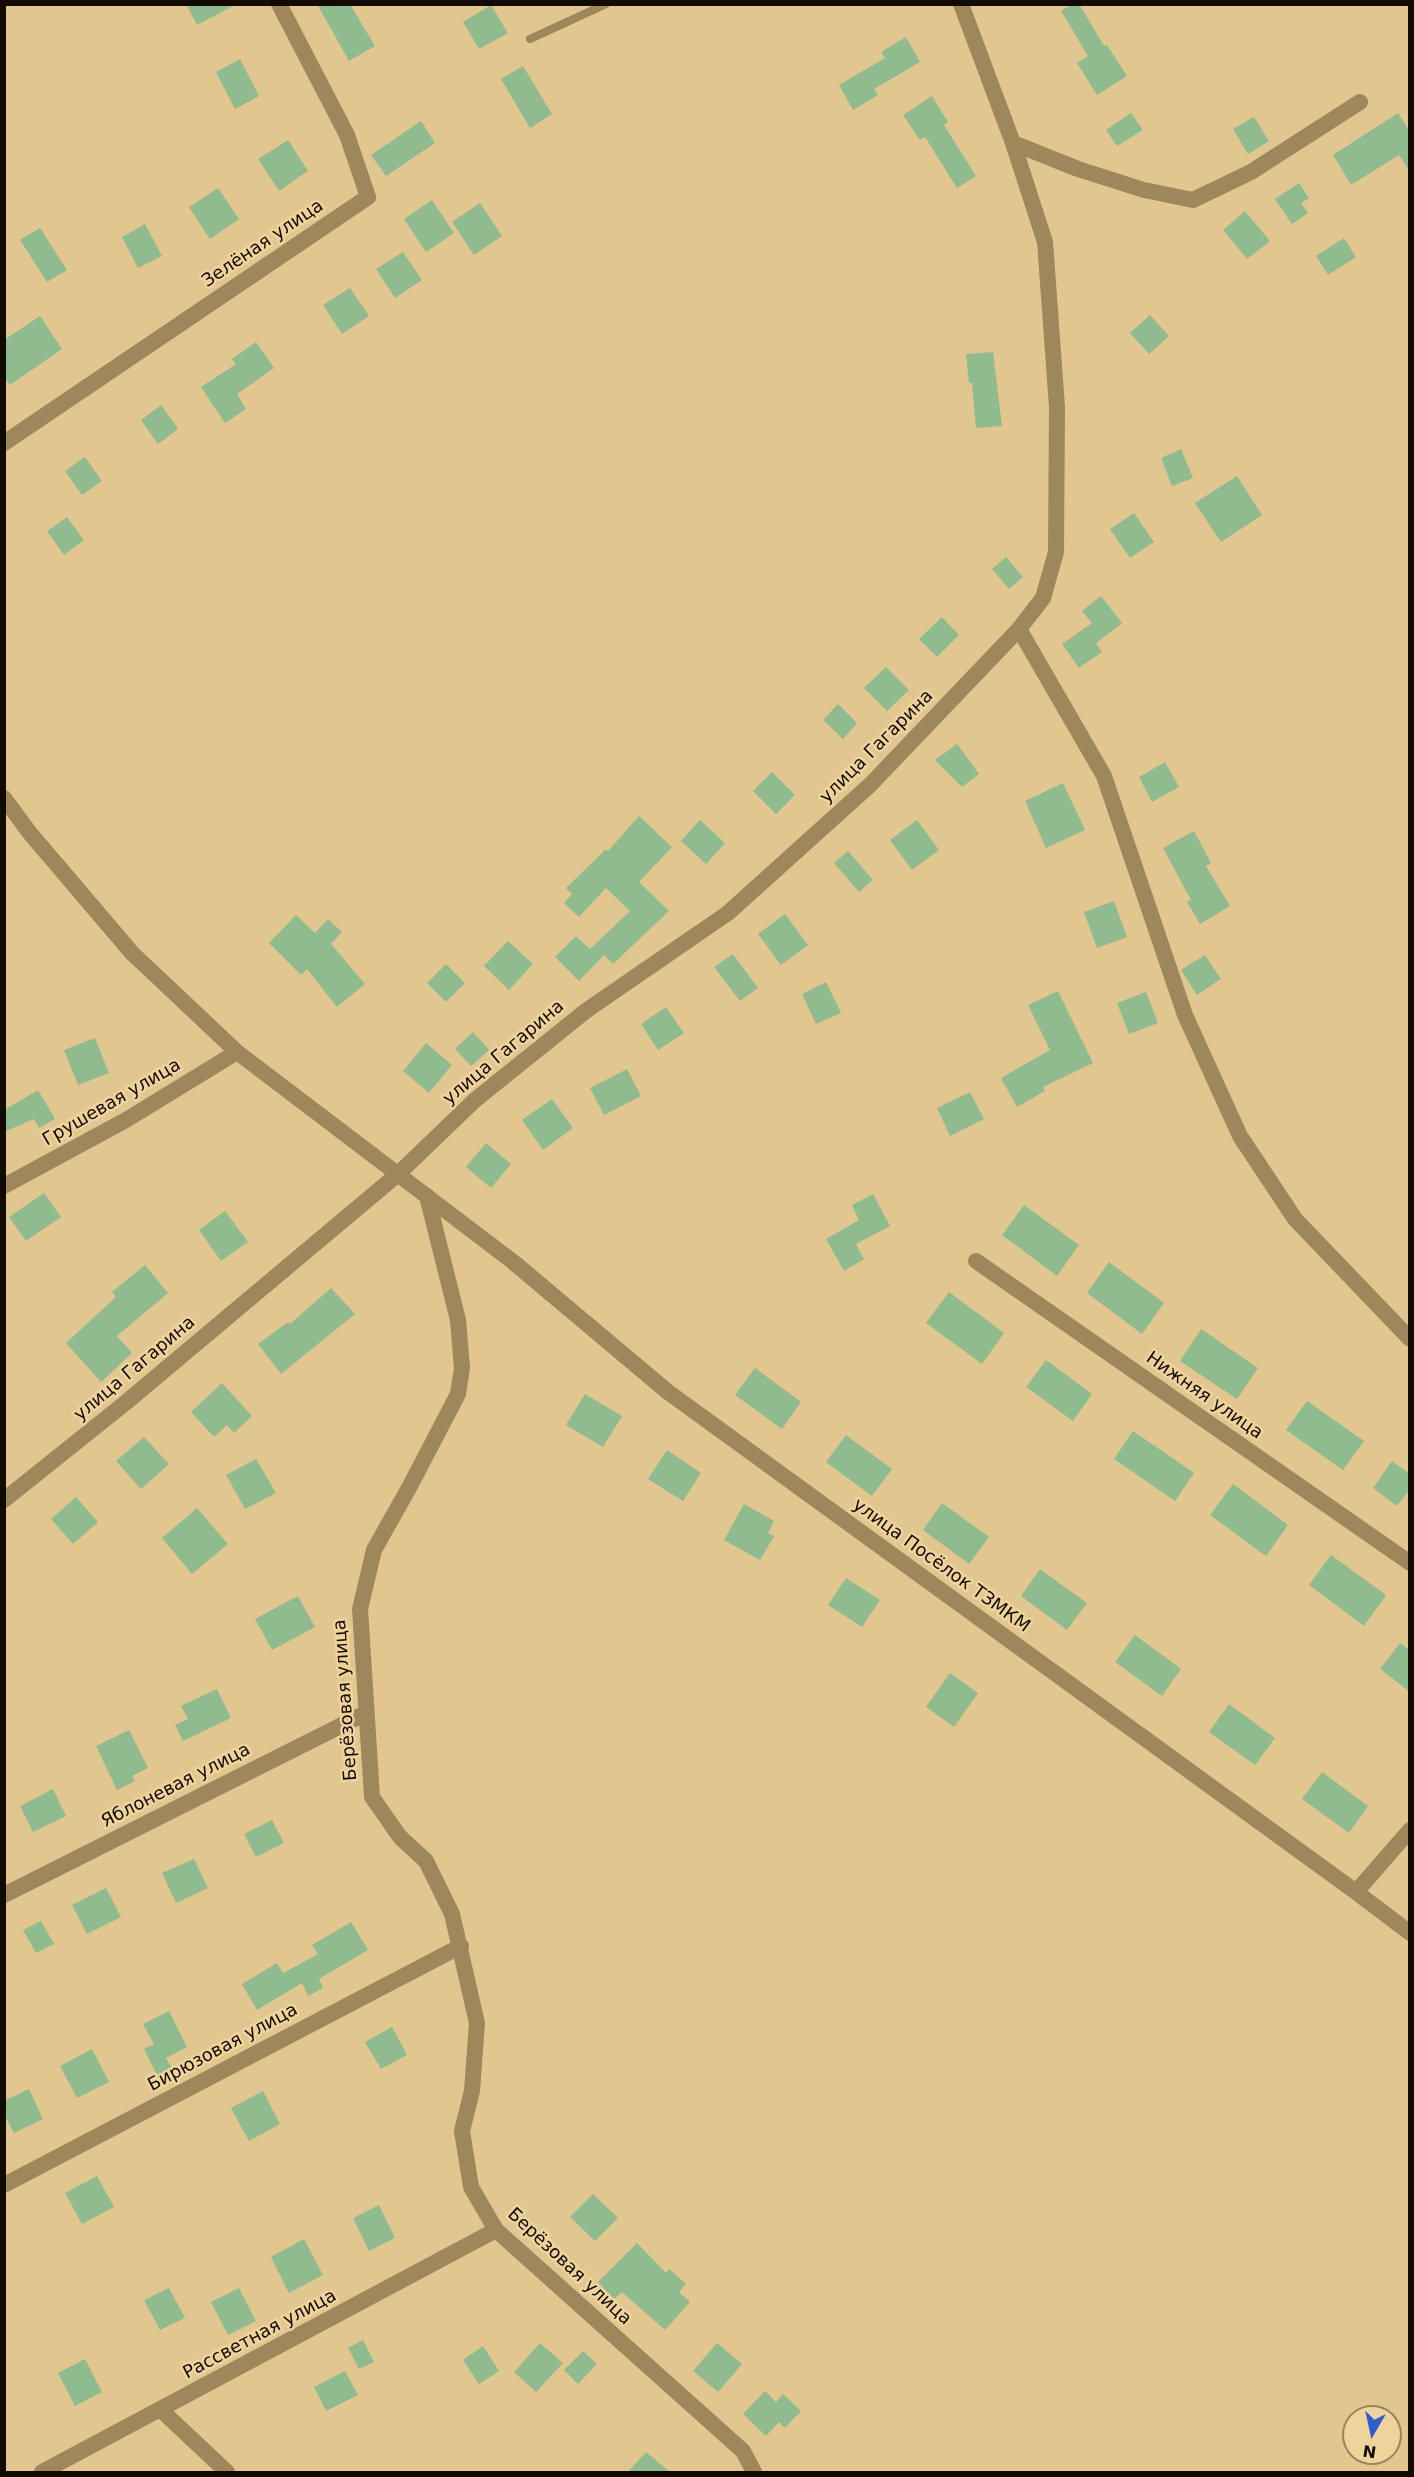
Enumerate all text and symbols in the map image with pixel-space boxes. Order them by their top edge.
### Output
street label: Зелёная улица [198,195,328,293]
street label: улица Гагарина [816,686,938,808]
street label: улица Гагарина [439,996,569,1110]
street label: Грушевая улица [39,1055,185,1151]
street label: улица Гагарина [70,1312,200,1426]
street label: Нижняя улица [1141,1348,1267,1444]
street label: улица Посёлок ТЗМКМ [848,1494,1034,1638]
street label: Берёзовая улица [330,1619,362,1781]
street label: Яблоневая улица [98,1739,254,1833]
street label: Бирюзовая улица [144,1999,302,2097]
street label: Берёзовая улица [502,2204,636,2330]
street label: Рассветная улица [180,2285,340,2385]
north arrow [1342,2405,1402,2465]
text: N [1361,2441,1378,2462]

